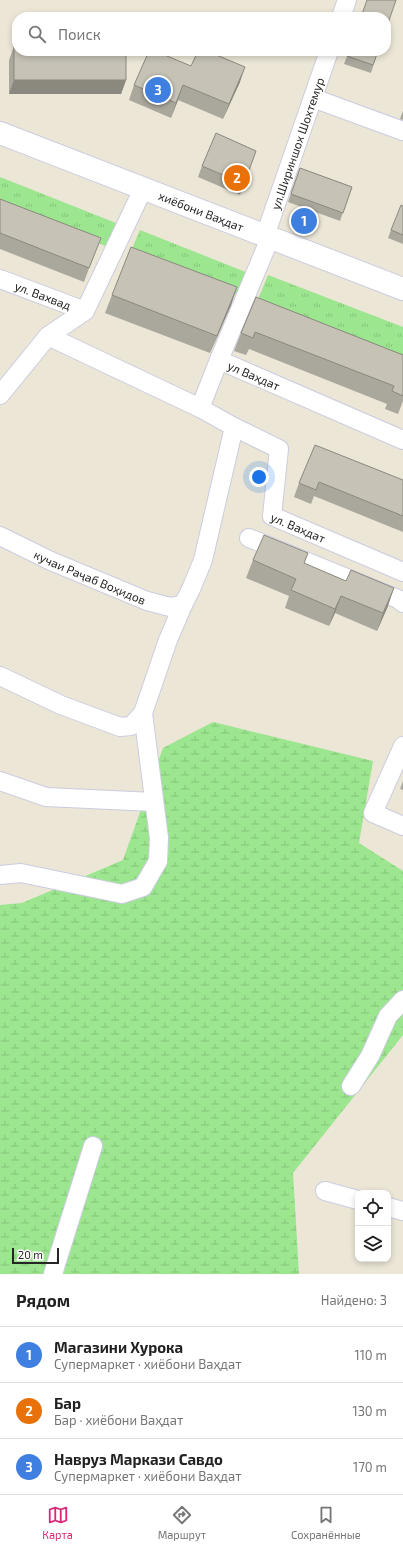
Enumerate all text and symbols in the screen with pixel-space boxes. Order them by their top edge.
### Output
search box [12,12,391,56]
icon: search [26,23,48,45]
text: Поиск [58,25,101,43]
pin: 3 [145,75,171,105]
street label: ул.Шириншох Шохтемур [268,75,326,212]
pin: 2 [224,163,250,193]
street label: хиёбони Ваҳдат [157,188,246,234]
pin: 1 [291,206,317,236]
street label: ул. Вахвад [13,278,73,312]
street label: ул Ваҳдат [225,358,282,393]
your location [249,467,269,487]
street label: ул. Вахдат [268,509,328,545]
street label: кучаи Раҷаб Воҳидов [32,547,148,607]
map controls [355,1190,391,1262]
button: locate [355,1190,391,1226]
button: layers [355,1226,391,1262]
scale bar [12,1246,59,1265]
text: 20 m [18,1248,43,1261]
text: Рядом [16,1290,70,1310]
text: Найдено: 3 [321,1292,387,1308]
text: Магазини Хурока [54,1338,183,1356]
text: 1 [26,1347,32,1363]
text: 110 m [355,1347,387,1363]
text: Супермаркет · хиёбони Ваҳдат [54,1356,242,1372]
text: Бар [54,1394,81,1412]
text: 2 [25,1403,33,1419]
text: 130 m [352,1403,387,1419]
text: Бар · хиёбони Ваҳдат [54,1412,183,1428]
text: Навруз Маркази Савдо [54,1450,223,1468]
text: 3 [25,1459,33,1475]
text: 170 m [353,1459,387,1475]
text: Супермаркет · хиёбони Ваҳдат [54,1468,242,1484]
tab: Карта [42,1504,73,1541]
tab: Маршрут [158,1504,206,1541]
tab: Сохранённые [291,1504,361,1541]

